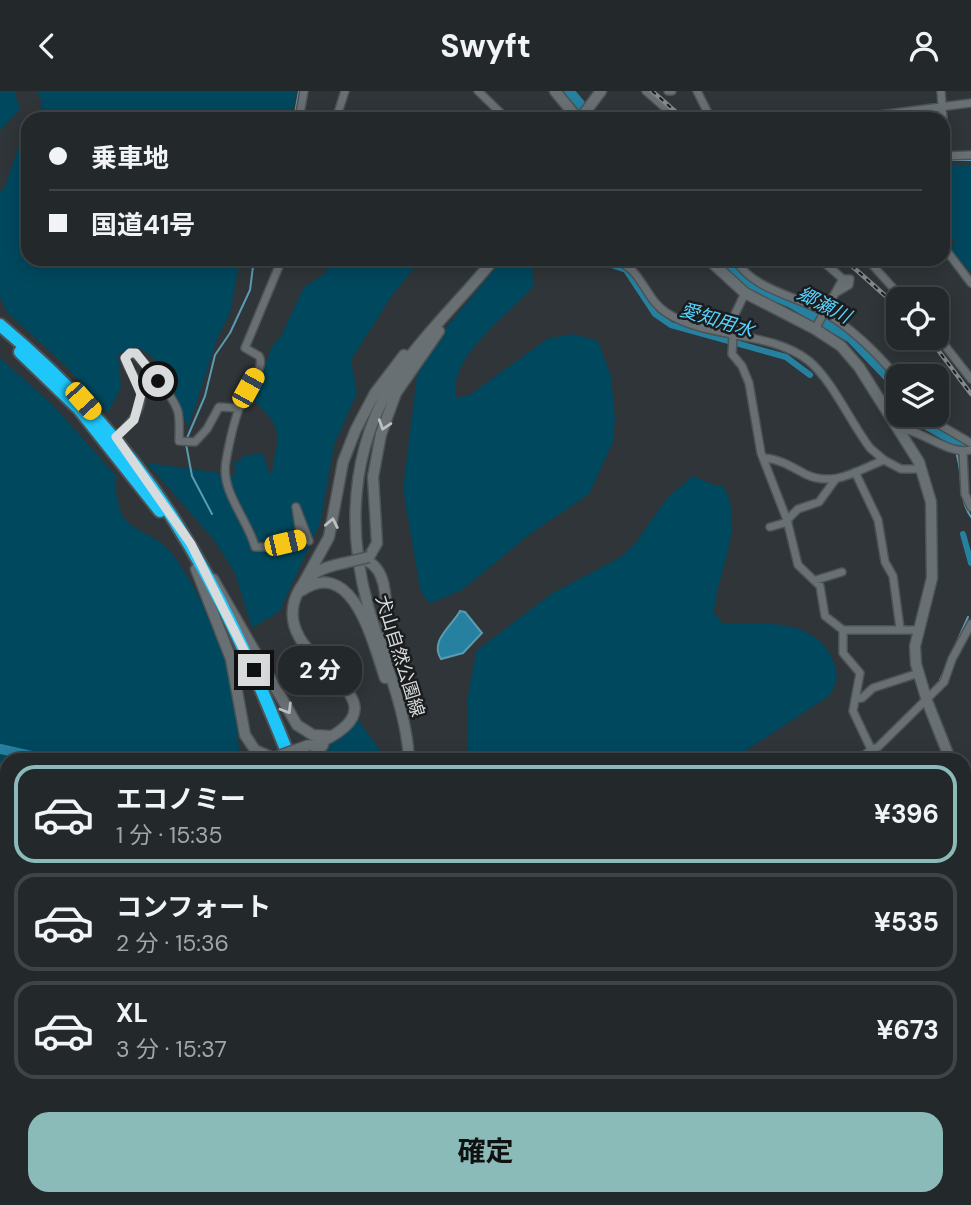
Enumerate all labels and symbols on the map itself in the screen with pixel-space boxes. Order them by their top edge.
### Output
water label: 郷瀬川 [793,281,857,330]
water label: 愛知用水 [677,297,759,344]
route start [142,365,174,397]
car [229,365,268,411]
car [62,378,105,424]
one-way arrow [378,419,392,431]
one-way arrow [323,517,338,529]
car [263,528,308,558]
street label: 犬山自然公園線 [370,592,430,720]
callout: 2 分 [278,645,362,695]
route end [238,654,270,686]
one-way arrow [279,702,292,715]

